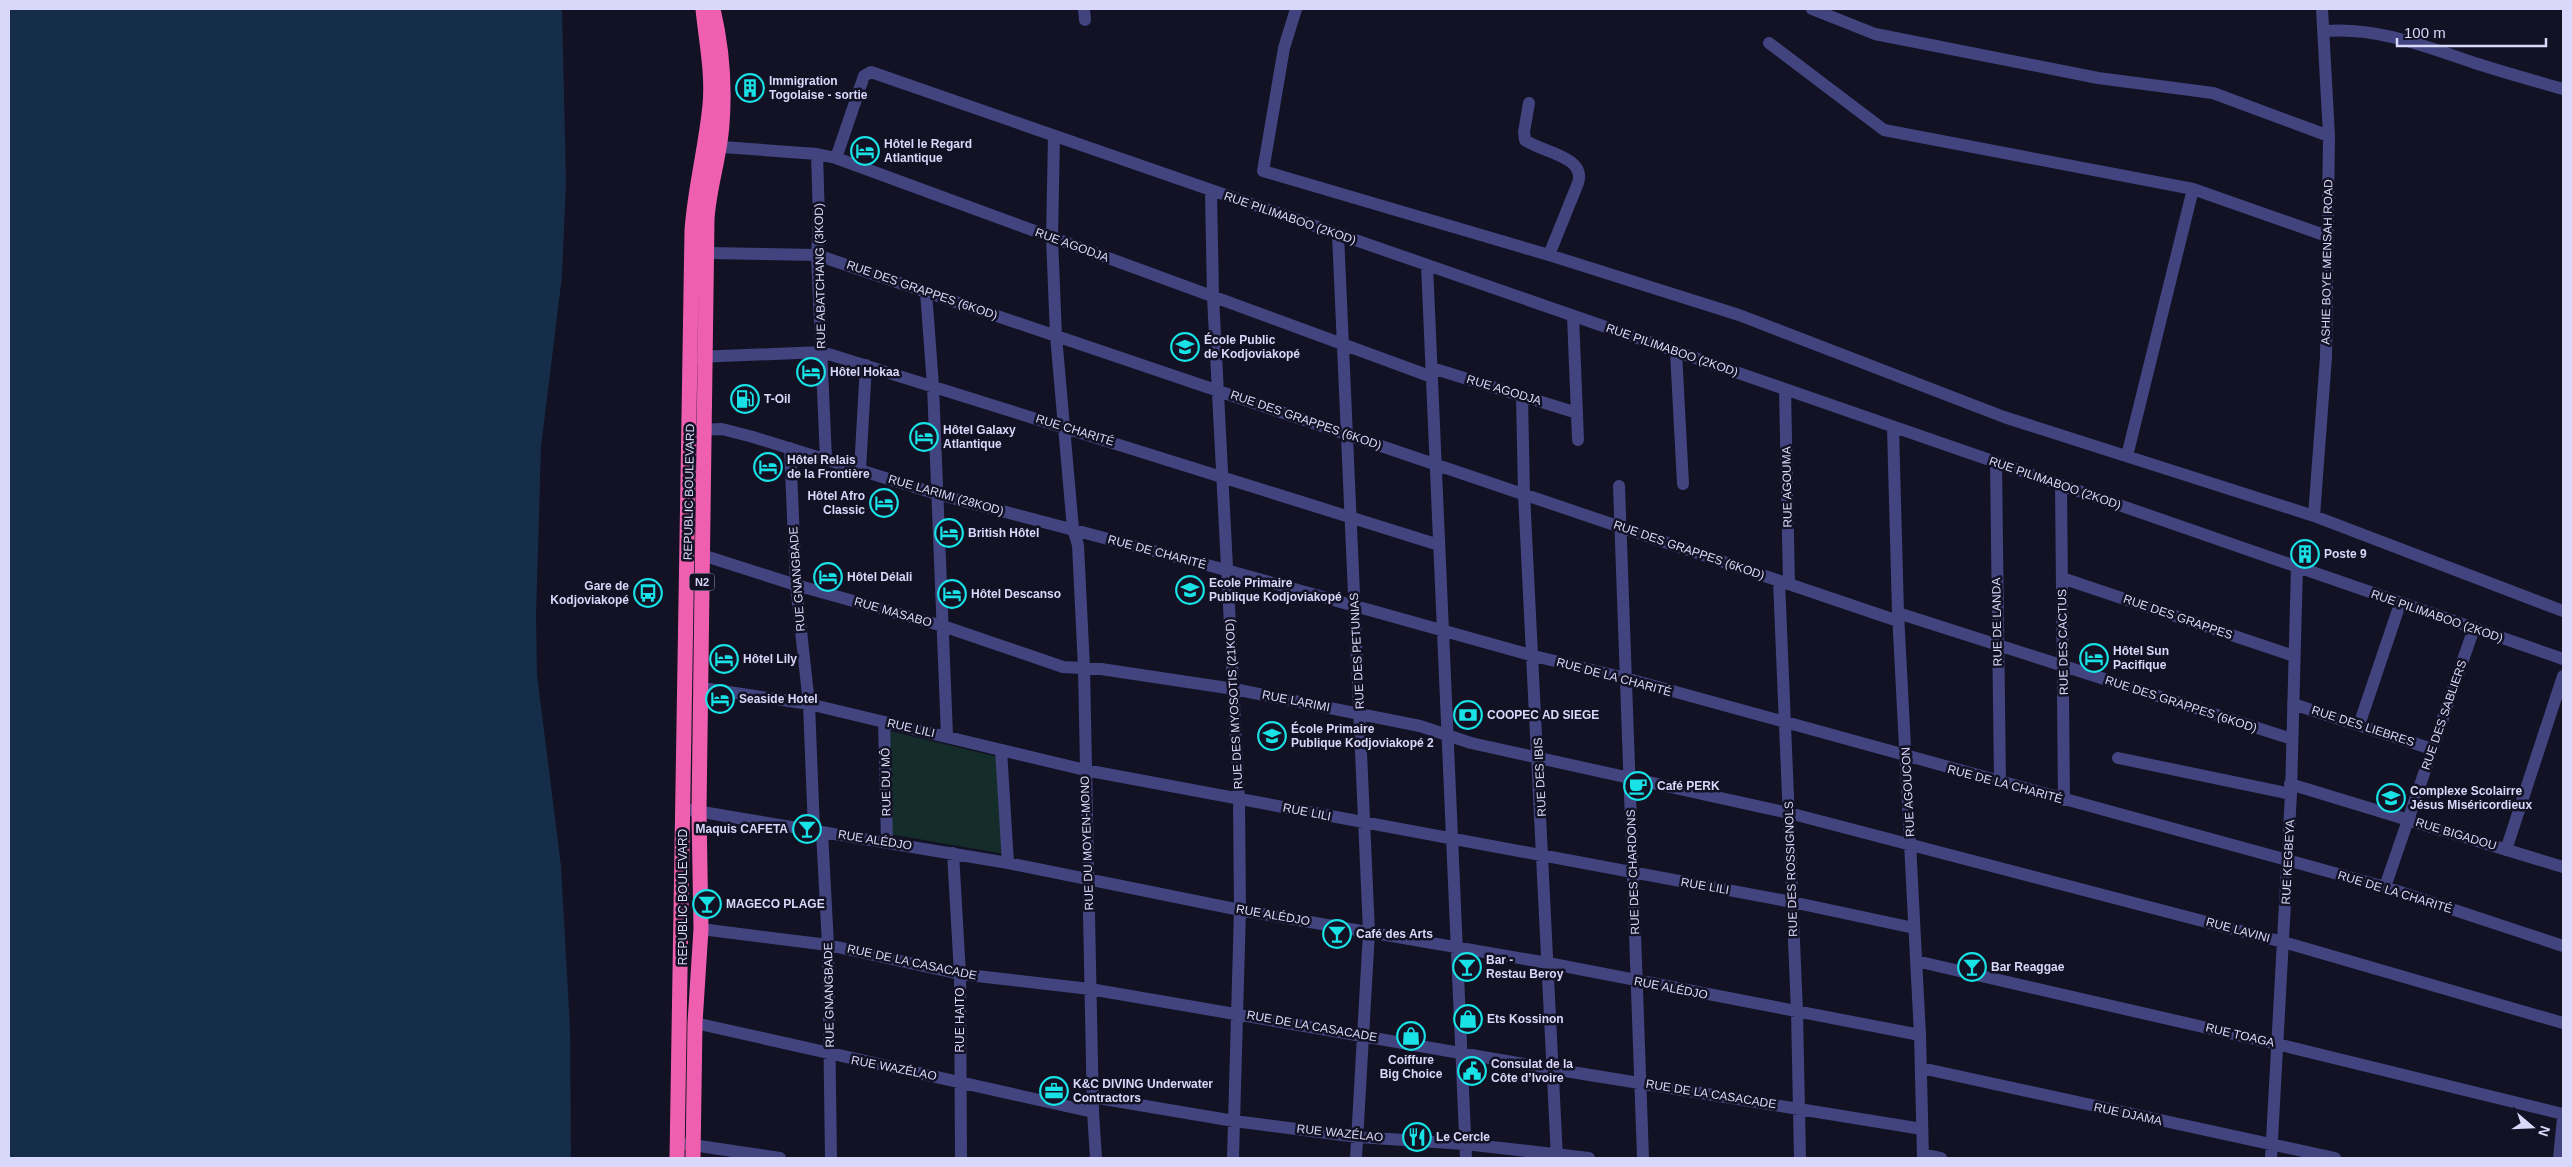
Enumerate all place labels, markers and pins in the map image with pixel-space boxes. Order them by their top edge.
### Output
building icon: Immigration Togolaise - sortie [735,73,765,103]
place label: Immigration Togolaise - sortie [769,74,868,102]
hotel icon: Hôtel le Regard Atlantique [850,136,880,166]
place label: Hôtel le Regard Atlantique [884,137,972,165]
school or university icon: École Public de Kodjoviakopé [1170,332,1200,362]
place label: École Public de Kodjoviakopé [1204,332,1300,361]
hotel icon: Hôtel Hokaa [796,357,826,387]
place label: Hôtel Hokaa [830,365,900,379]
fuel station icon: T-Oil [730,384,760,414]
place label: T-Oil [764,392,791,406]
hotel icon: Hôtel Galaxy Atlantique [909,422,939,452]
place label: Hôtel Galaxy Atlantique [943,423,1016,451]
hotel icon: Hôtel Relais de la Frontière [753,452,783,482]
place label: Hôtel Relais de la Frontière [787,453,870,481]
hotel icon: Hôtel Afro Classic [869,488,899,518]
place label: Hôtel Afro Classic [807,489,865,517]
hotel icon: British Hôtel [934,518,964,548]
place label: British Hôtel [968,526,1039,540]
building icon: Poste 9 [2290,539,2320,569]
place label: Poste 9 [2324,547,2367,561]
hotel icon: Hôtel Délali [813,562,843,592]
place label: Hôtel Délali [847,570,912,584]
school or university icon: Ecole Primaire Publique Kodjoviakopé [1175,575,1205,605]
place label: Ecole Primaire Publique Kodjoviakopé [1209,576,1342,604]
bus stop icon: Gare de Kodjoviakopé [633,578,663,608]
place label: Gare de Kodjoviakopé [550,579,629,607]
hotel icon: Hôtel Descanso [937,579,967,609]
place label: Hôtel Descanso [971,587,1061,601]
hotel icon: Hôtel Sun Pacifique [2079,643,2109,673]
hotel icon: Hôtel Lily [709,644,739,674]
place label: Hôtel Sun Pacifique [2113,644,2169,672]
place label: Hôtel Lily [743,652,797,666]
hotel icon: Seaside Hotel [705,684,735,714]
place label: Seaside Hotel [739,692,818,706]
bank icon: COOPEC AD SIEGE [1453,700,1483,730]
place label: COOPEC AD SIEGE [1487,708,1599,722]
school or university icon: École Primaire Publique Kodjoviakopé 2 [1257,721,1287,751]
place label: École Primaire Publique Kodjoviakopé 2 [1291,721,1434,750]
cafe icon: Café PERK [1623,771,1653,801]
place label: Café PERK [1657,779,1720,793]
school or university icon: Complexe Scolairre Jésus Miséricordieux [2376,783,2406,813]
place label: Complexe Scolairre Jésus Miséricordieux [2410,784,2532,812]
bar icon: Maquis CAFETA [792,814,822,844]
place label: Maquis CAFETA [696,822,788,836]
bar icon: MAGECO PLAGE [692,889,722,919]
place label: MAGECO PLAGE [726,897,825,911]
bar icon: Café des Arts [1322,919,1352,949]
place label: Café des Arts [1356,927,1433,941]
bar icon: Bar - Restau Beroy [1452,952,1482,982]
bar icon: Bar Reaggae [1957,952,1987,982]
place label: Bar - Restau Beroy [1486,953,1564,981]
place label: Bar Reaggae [1991,960,2065,974]
shop icon: Ets Kossinon [1453,1004,1483,1034]
place label: Ets Kossinon [1487,1012,1564,1026]
shop icon: Coiffure Big Choice [1396,1021,1426,1051]
place label: Coiffure Big Choice [1380,1053,1443,1081]
public building icon: Consulat de la Côte d’Ivoire [1457,1056,1487,1086]
place label: Consulat de la Côte d’Ivoire [1491,1057,1573,1085]
office icon: K&C DIVING Underwater Contractors [1039,1076,1069,1106]
place label: K&C DIVING Underwater Contractors [1073,1077,1213,1105]
restaurant icon: Le Cercle [1402,1122,1432,1152]
place label: Le Cercle [1436,1130,1490,1144]

